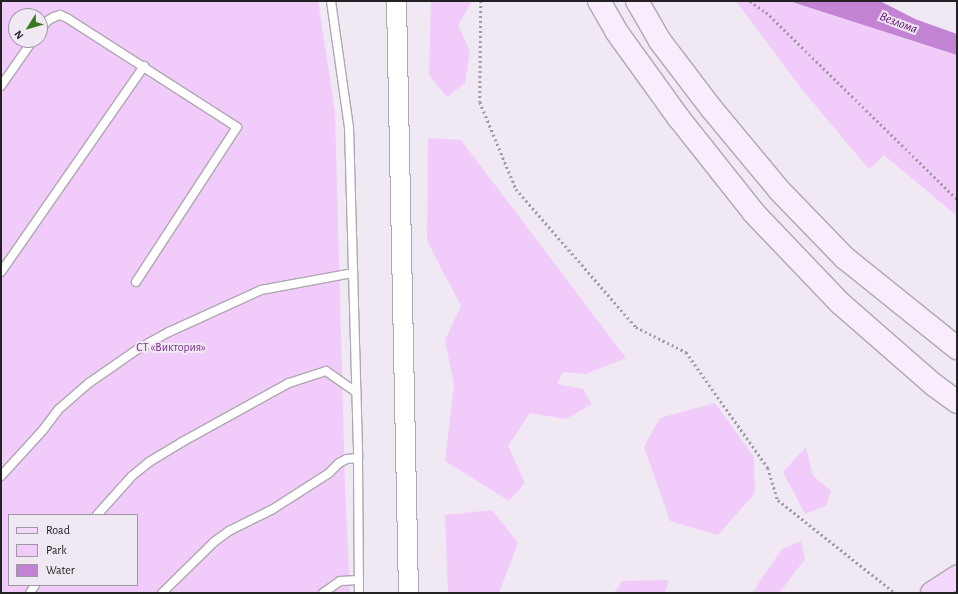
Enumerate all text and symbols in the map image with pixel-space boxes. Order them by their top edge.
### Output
north arrow [8,8,48,48]
water label: Везлома [877,10,919,38]
text: N [12,29,26,41]
park label: СТ «Виктория» [136,341,206,355]
legend [8,514,138,586]
text: Road [46,524,70,536]
text: Park [46,544,67,556]
text: Water [46,564,75,576]

